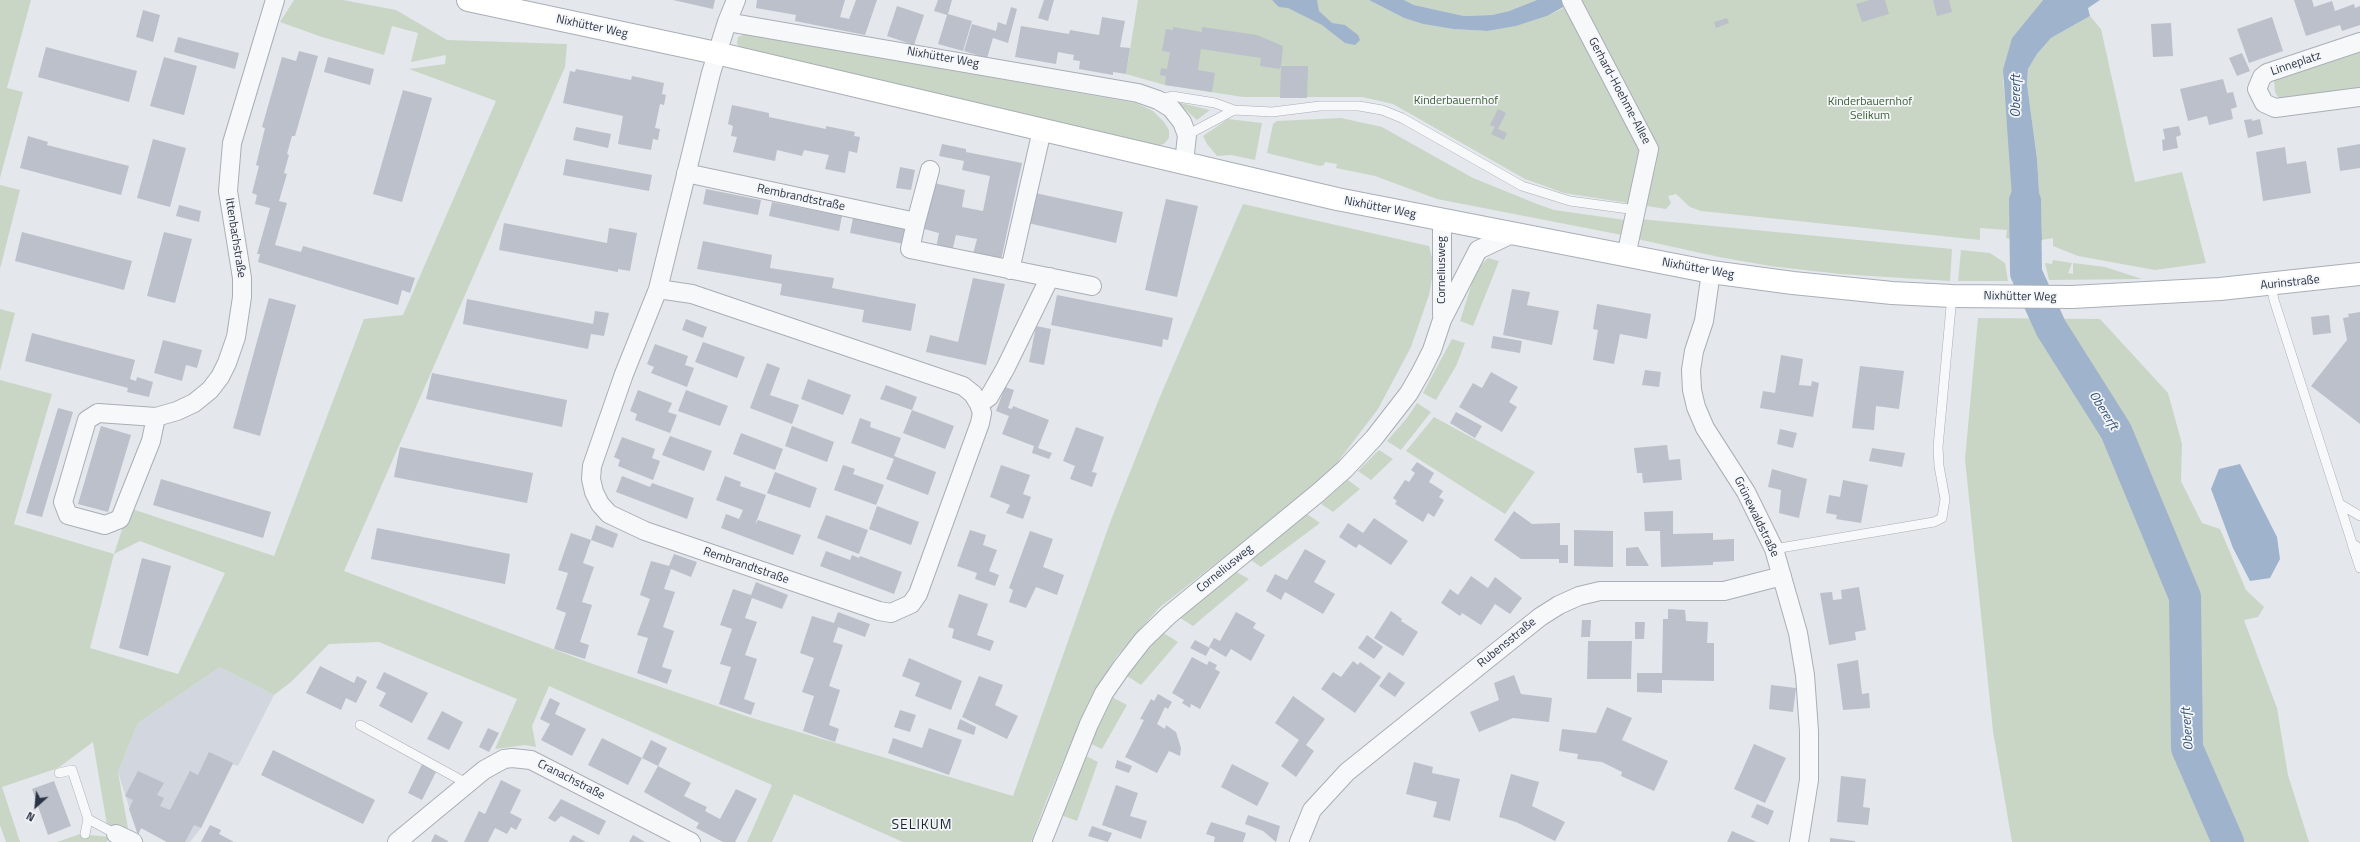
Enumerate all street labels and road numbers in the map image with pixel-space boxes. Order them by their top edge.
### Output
street label: Nixhütter Weg [555,12,629,42]
street label: Gerhard-Hoehme-Allee [1585,35,1653,147]
street label: Nixhütter Weg [906,45,980,71]
street label: Linneplatz [2269,49,2323,79]
street label: Rembrandtstraße [756,182,846,214]
street label: Nixhütter Weg [1343,194,1417,222]
street label: Ittenbachstraße [222,197,248,279]
street label: Corneliusweg [1435,236,1449,304]
street label: Nixhütter Weg [1661,256,1735,282]
street label: Aurinstraße [2260,273,2320,293]
street label: Nixhütter Weg [1983,289,2057,305]
street label: Grünewaldstraße [1730,475,1782,559]
street label: Corneliusweg [1194,542,1256,596]
street label: Rembrandtstraße [701,545,791,587]
street label: Rubensstraße [1475,615,1539,671]
street label: Cranachstraße [535,757,607,803]

